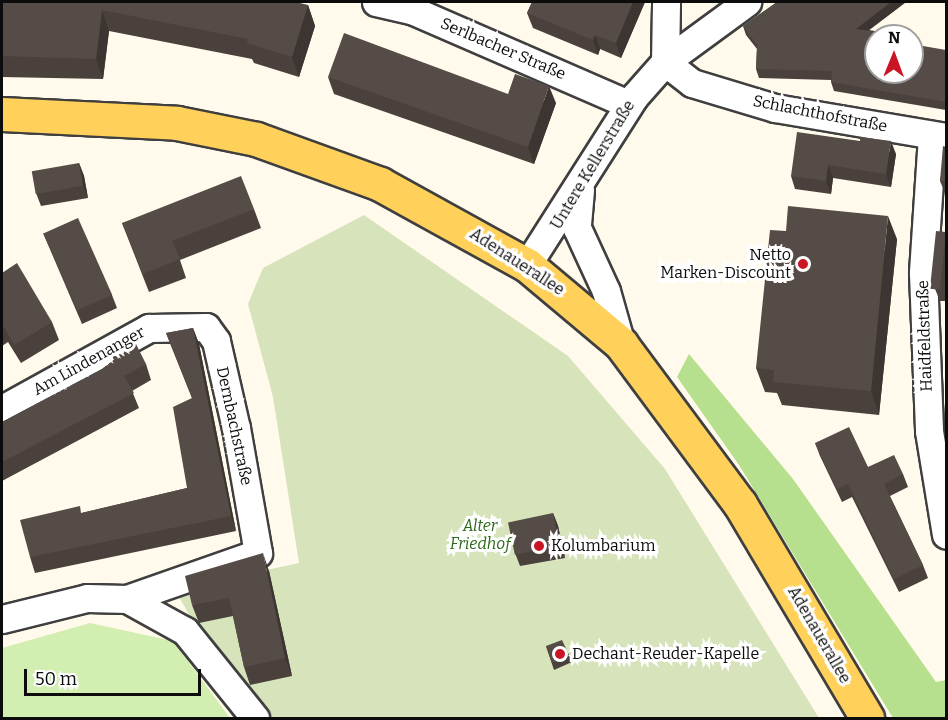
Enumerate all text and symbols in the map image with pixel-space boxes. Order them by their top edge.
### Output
street label: Serlbacher Straße [438,14,568,84]
north arrow [864,24,924,84]
text: N [888,28,901,47]
street label: Schlachthofstraße [751,92,889,136]
street label: Untere Kellerstraße [547,97,639,233]
street label: Adenauerallee [466,224,568,300]
place label: Netto Marken-Discount [660,245,791,283]
marker: Netto Marken-Discount [796,257,810,271]
street label: Haidfeldstraße [913,280,937,392]
street label: Am Lindenanger [30,322,148,400]
street label: Dernbachstraße [212,365,256,487]
park label: Alter Friedhof [450,516,510,554]
place label: Kolumbarium [551,536,655,556]
marker: Kolumbarium [532,539,546,553]
street label: Adenauerallee [783,583,855,687]
place label: Dechant-Reuder-Kapelle [572,644,759,664]
marker: Dechant-Reuder-Kapelle [553,647,567,661]
scale bar [27,657,204,695]
text: 50 m [35,668,77,690]

